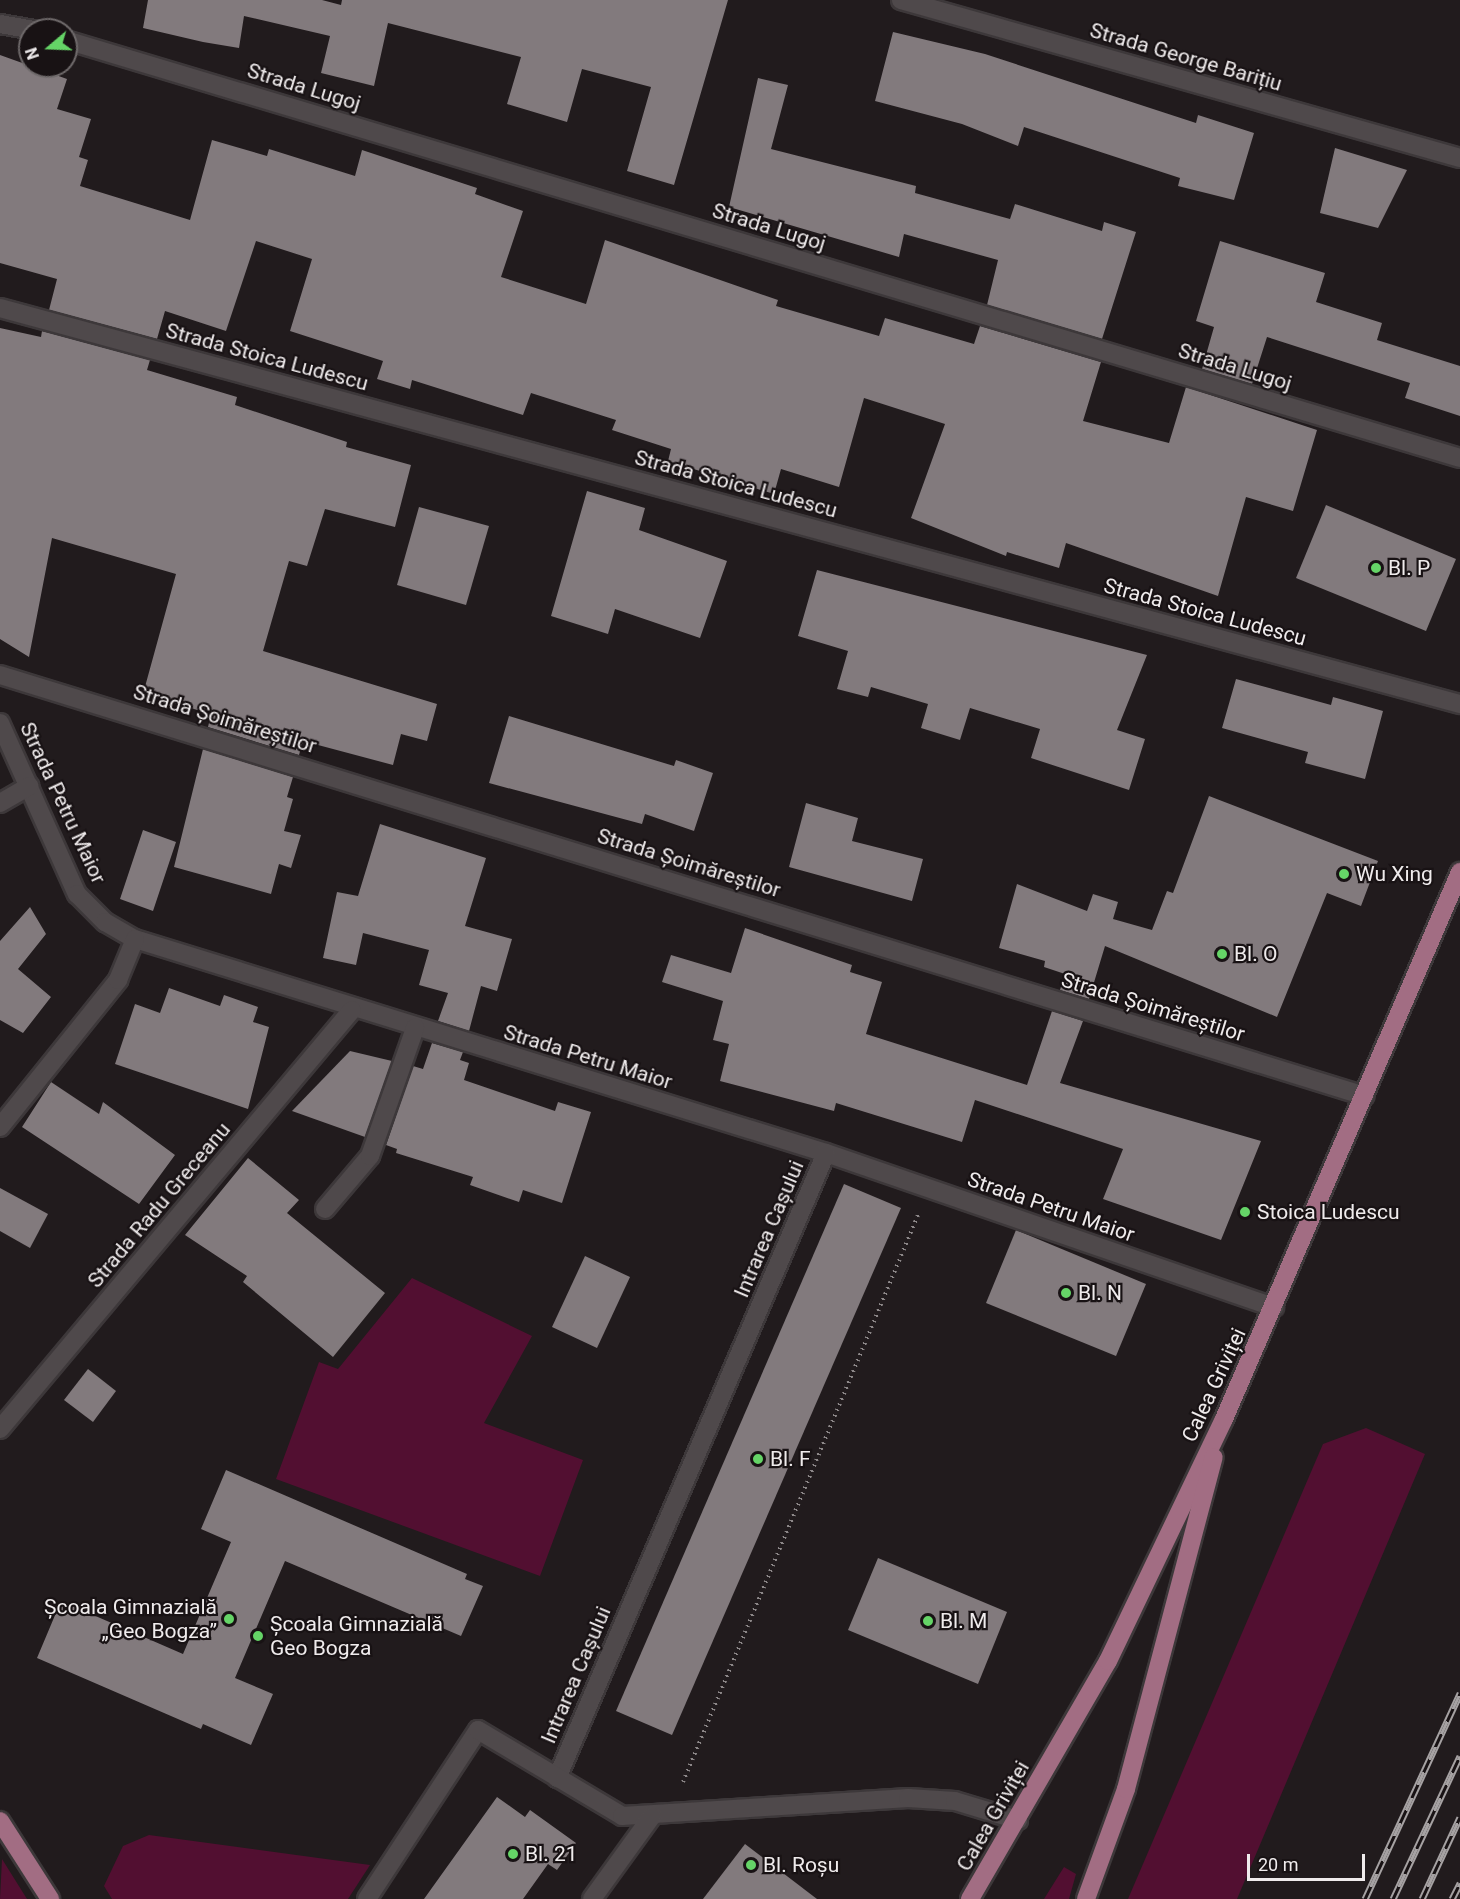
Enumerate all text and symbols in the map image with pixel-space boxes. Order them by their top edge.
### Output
north arrow [18,18,78,78]
street label: Strada George Barițiu [1087,18,1285,96]
text: N [22,45,43,62]
street label: Strada Lugoj [244,58,364,116]
street label: Strada Lugoj [709,198,829,256]
street label: Strada Stoica Ludescu [163,318,371,396]
street label: Strada Lugoj [1175,338,1295,396]
street label: Strada Stoica Ludescu [632,445,840,523]
place label: Bl. P [1388,555,1430,581]
marker: Bl. P [1369,561,1383,575]
street label: Strada Stoica Ludescu [1101,573,1309,651]
street label: Strada Șoimăreștilor [130,679,320,759]
street label: Strada Petru Maior [15,718,111,888]
street label: Strada Șoimăreștilor [594,823,784,903]
place label: Wu Xing [1356,861,1433,887]
marker: Wu Xing [1337,867,1351,881]
place label: Bl. O [1234,941,1277,967]
marker: Bl. O [1215,947,1229,961]
street label: Strada Șoimăreștilor [1058,967,1248,1047]
street label: Strada Petru Maior [501,1019,675,1095]
street label: Strada Radu Greceanu [82,1117,236,1293]
street label: Intrarea Cașului [729,1157,809,1301]
street label: Strada Petru Maior [964,1167,1138,1247]
place label: Stoica Ludescu [1257,1199,1400,1225]
marker: Stoica Ludescu [1238,1205,1252,1219]
place label: Bl. N [1078,1280,1122,1306]
marker: Bl. N [1059,1286,1073,1300]
street label: Calea Griviței [1177,1324,1251,1446]
place label: Bl. F [770,1446,811,1472]
marker: Bl. F [751,1452,765,1466]
place label: Școala Gimnazială „Geo Bogza” [44,1594,217,1644]
street label: Intrarea Cașului [536,1603,616,1747]
place label: Bl. M [940,1608,987,1634]
place label: Școala Gimnazială Geo Bogza [270,1611,443,1661]
marker: Școala Gimnazială „Geo Bogza” [222,1612,236,1626]
marker: Bl. M [921,1614,935,1628]
marker: Școala Gimnazială Geo Bogza [251,1629,265,1643]
street label: Calea Griviței [951,1756,1035,1876]
place label: Bl. 21 [525,1841,578,1867]
scale bar [1250,1842,1368,1880]
marker: Bl. 21 [506,1847,520,1861]
place label: Bl. Roșu [763,1852,839,1878]
text: 20 m [1258,1854,1298,1875]
marker: Bl. Roșu [744,1858,758,1872]

